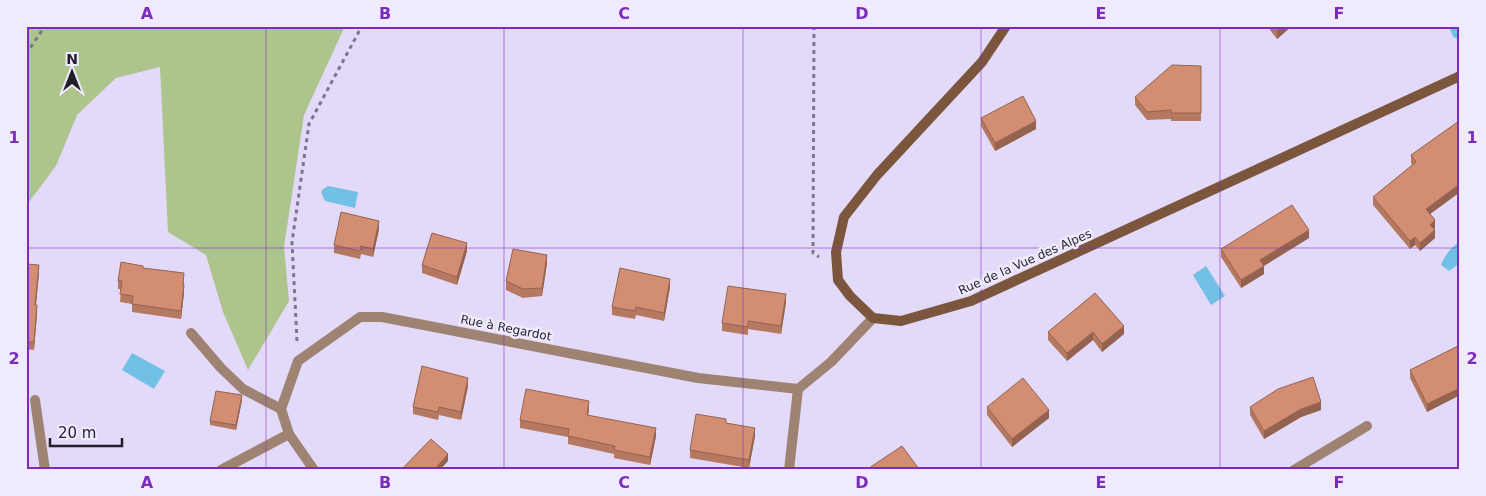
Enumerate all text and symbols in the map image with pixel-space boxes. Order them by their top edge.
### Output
text: A [141,4,154,23]
text: B [379,4,391,23]
text: C [618,4,630,23]
text: D [855,4,869,23]
text: E [1096,4,1106,23]
text: F [1334,4,1344,23]
north arrow [48,48,98,98]
text: N [66,51,78,67]
text: 1 [8,128,20,147]
text: 1 [1466,128,1478,147]
street label: Rue de la Vue des Alpes [956,226,1094,298]
street label: Rue à Regardot [459,312,553,344]
text: 2 [8,349,20,368]
text: 2 [1466,349,1478,368]
scale bar [50,416,122,448]
text: 20 m [58,424,96,442]
text: A [141,473,154,492]
text: B [379,473,391,492]
text: C [618,473,630,492]
text: D [855,473,869,492]
text: E [1096,473,1106,492]
text: F [1334,473,1344,492]

